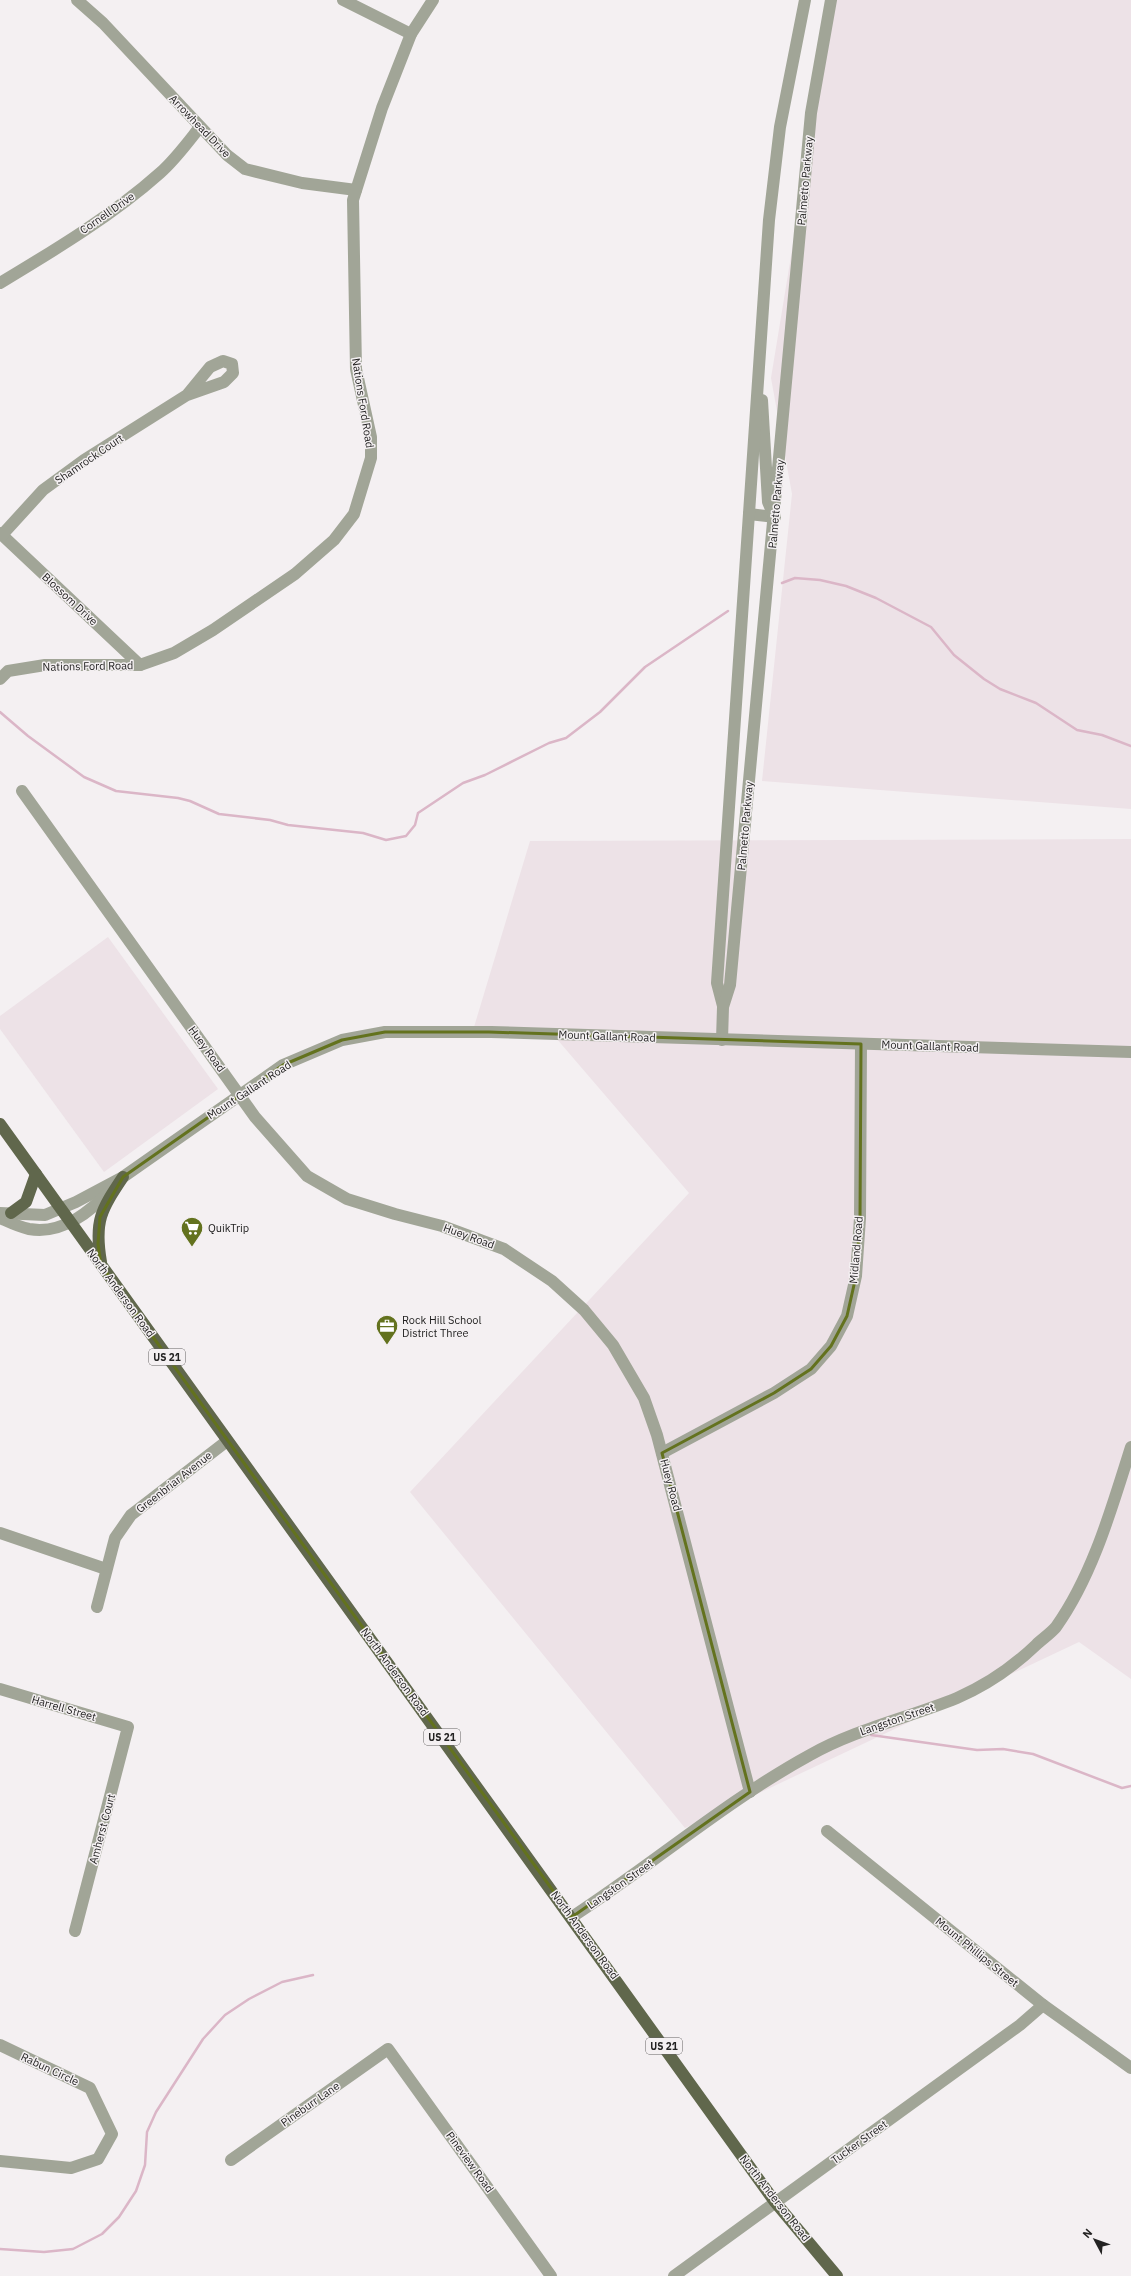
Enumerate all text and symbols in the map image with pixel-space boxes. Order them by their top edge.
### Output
street label: Arrowhead Drive [166,92,234,160]
street label: Palmetto Parkway [794,135,816,226]
street label: Cornell Drive [77,189,137,237]
street label: Nations Ford Road [349,357,377,449]
street label: Shamrock Court [52,431,126,487]
street label: Palmetto Parkway [765,458,787,549]
street label: Blossom Drive [39,570,101,628]
street label: Nations Ford Road [42,658,134,674]
street label: Palmetto Parkway [734,780,756,871]
street label: Huey Road [186,1023,228,1075]
street label: Mount Gallant Road [558,1027,656,1045]
street label: Mount Gallant Road [881,1037,979,1055]
street label: Mount Gallant Road [204,1058,294,1122]
supermarket icon: QuikTrip [179,1215,205,1248]
street label: Midland Road [846,1216,866,1284]
street label: Huey Road [442,1220,496,1252]
place label: QuikTrip [208,1221,249,1235]
street label: North Anderson Road [84,1246,158,1340]
office icon: Rock Hill School District Three [374,1313,400,1346]
place label: Rock Hill School District Three [402,1313,482,1340]
road number: US 21 [149,1349,185,1365]
street label: Greenbriar Avenue [133,1448,215,1516]
street label: Huey Road [657,1457,685,1513]
street label: North Anderson Road [358,1625,432,1719]
street label: Harrell Street [30,1692,98,1724]
street label: Langston Street [858,1700,936,1738]
road number: US 21 [424,1729,460,1745]
street label: Amherst Court [86,1792,118,1866]
street label: Langston Street [584,1856,656,1912]
street label: North Anderson Road [548,1888,622,1982]
street label: Mount Phillips Street [933,1914,1021,1990]
road number: US 21 [646,2038,682,2054]
street label: Rabun Circle [19,2049,81,2089]
street label: Pineburr Lane [278,2079,342,2129]
street label: Tucker Street [828,2117,890,2167]
street label: Pineview Road [443,2129,497,2195]
street label: North Anderson Road [737,2152,813,2244]
north arrow [1075,2220,1115,2260]
text: N [1080,2226,1095,2241]

